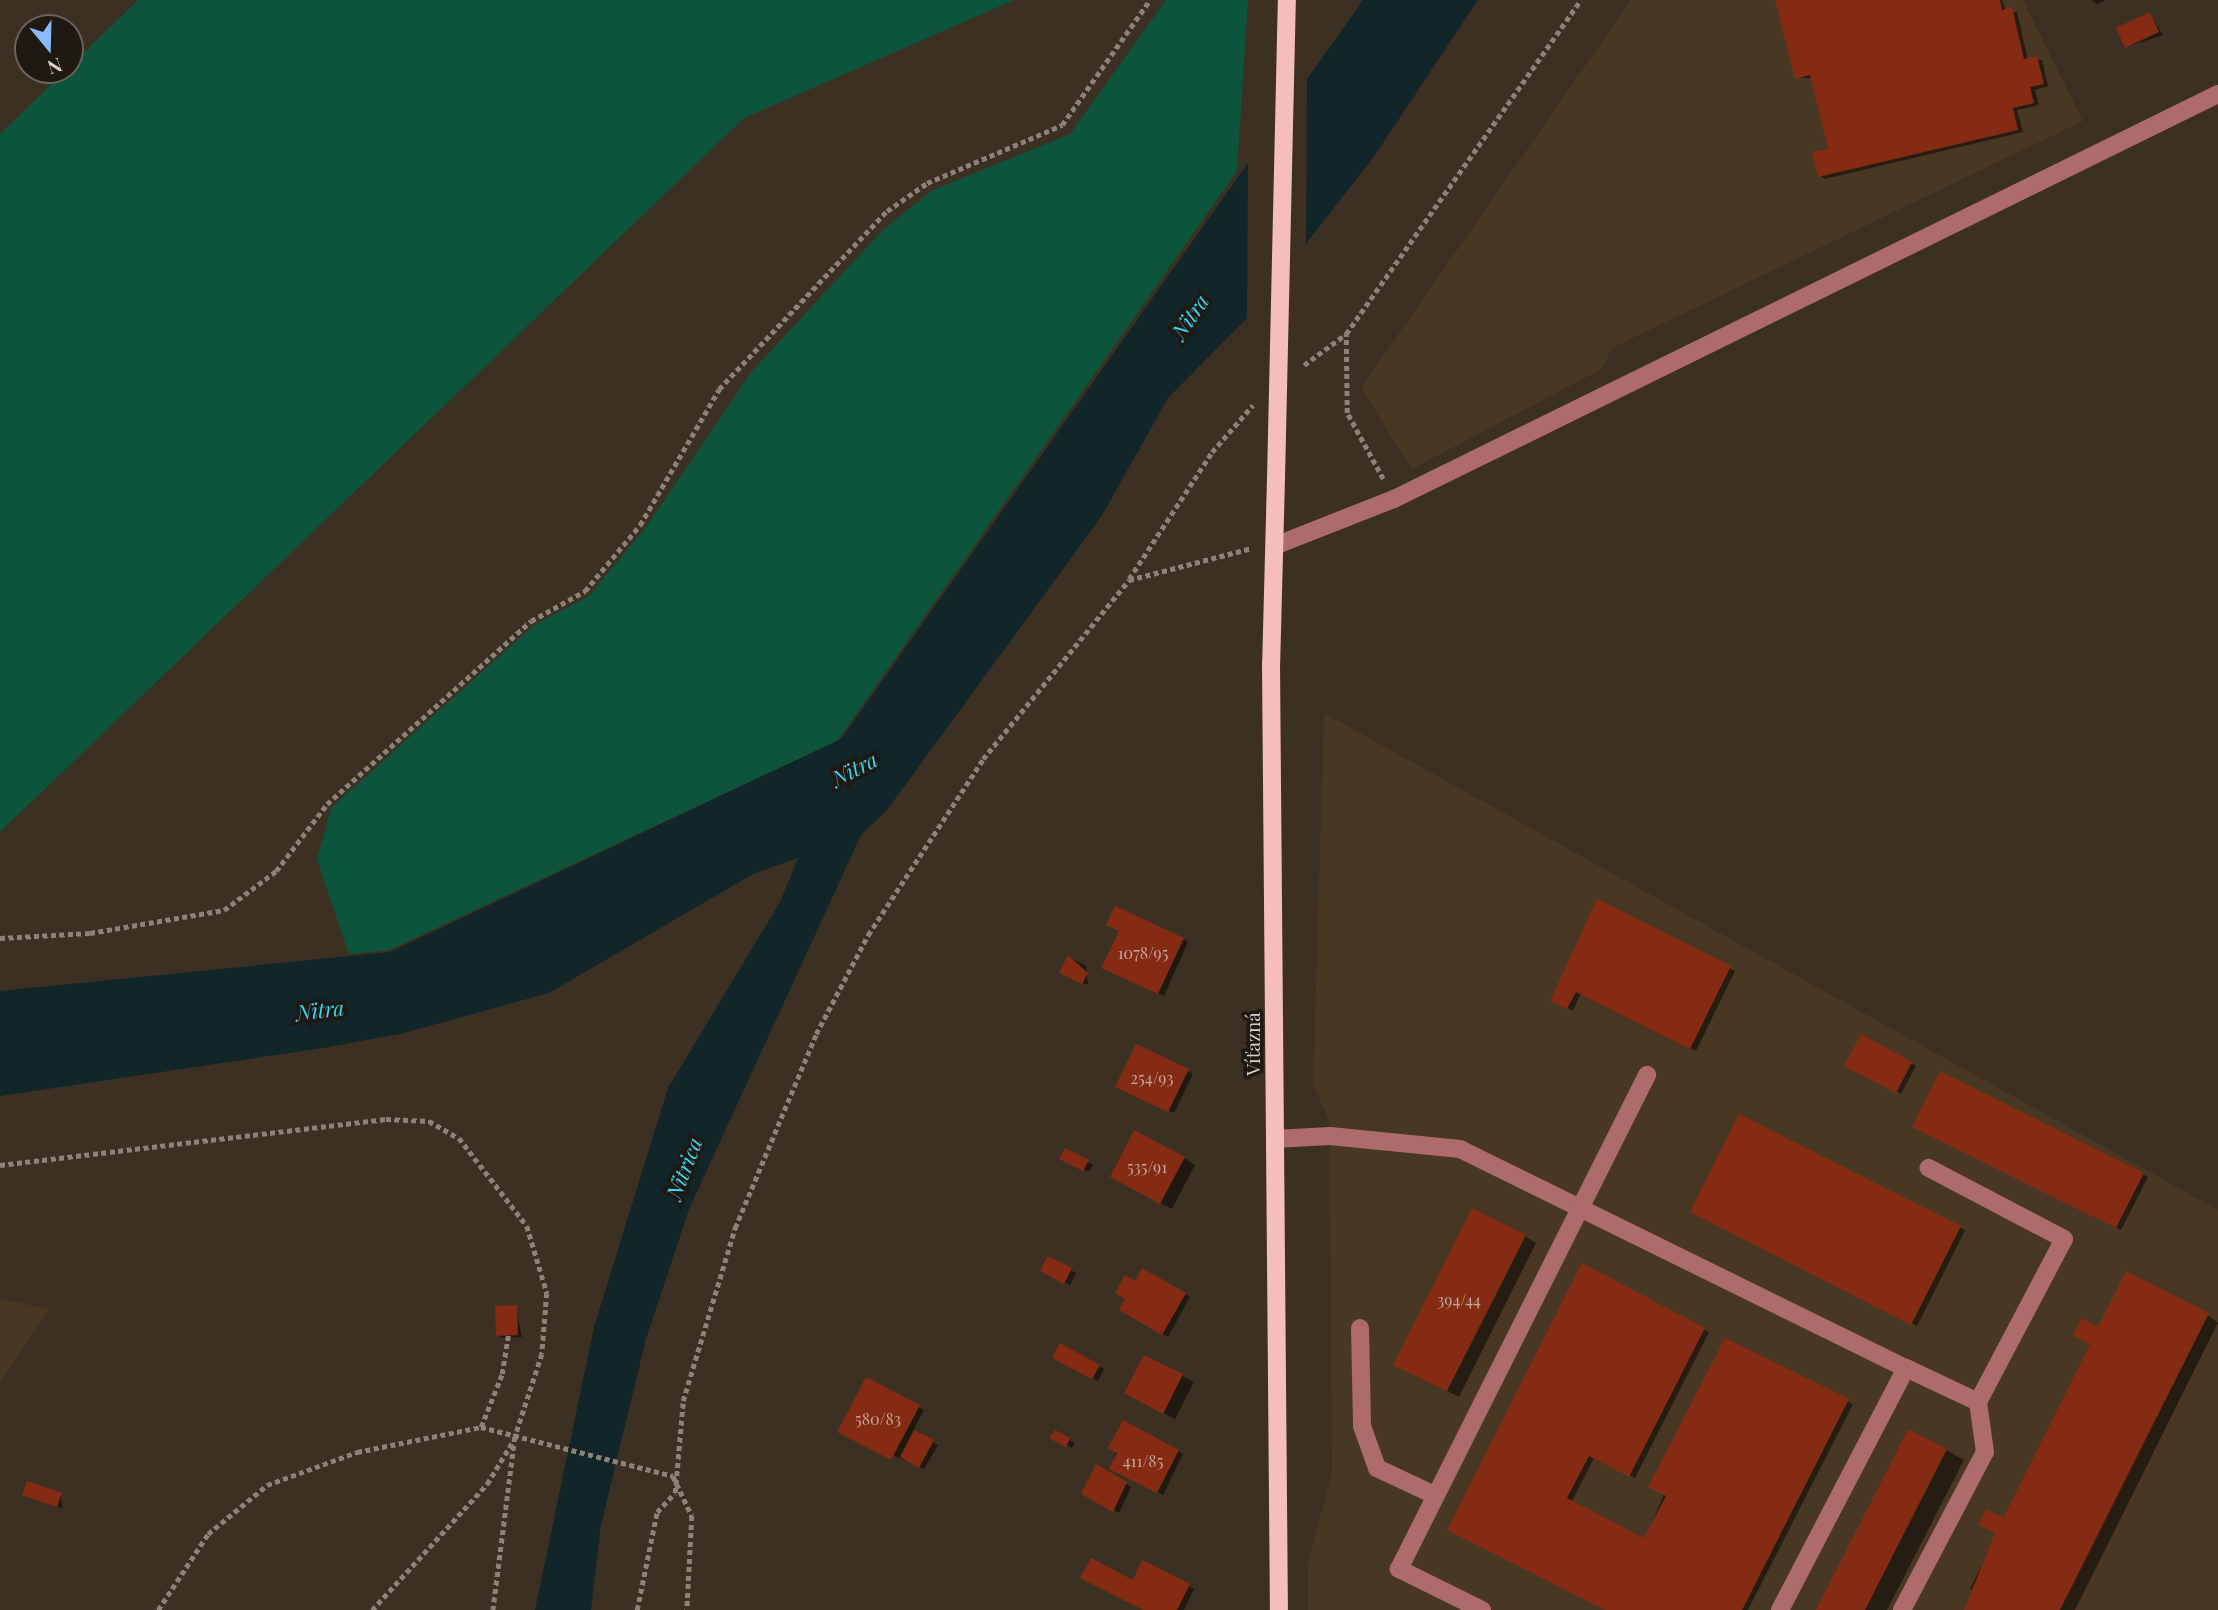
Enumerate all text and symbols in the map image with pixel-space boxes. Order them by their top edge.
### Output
north arrow [14,14,84,84]
text: N [44,52,66,81]
water label: Nitra [1165,289,1213,343]
water label: Nitra [827,746,881,790]
house number: 1078/95 [1118,943,1168,963]
water label: Nitra [295,994,345,1024]
street label: Víťazná [1242,1012,1264,1076]
house number: 254/93 [1130,1068,1174,1088]
water label: Nitrica [660,1134,706,1202]
house number: 535/91 [1127,1157,1167,1177]
house number: 394/44 [1437,1290,1481,1310]
house number: 580/83 [855,1409,901,1429]
house number: 411/85 [1123,1451,1163,1471]

